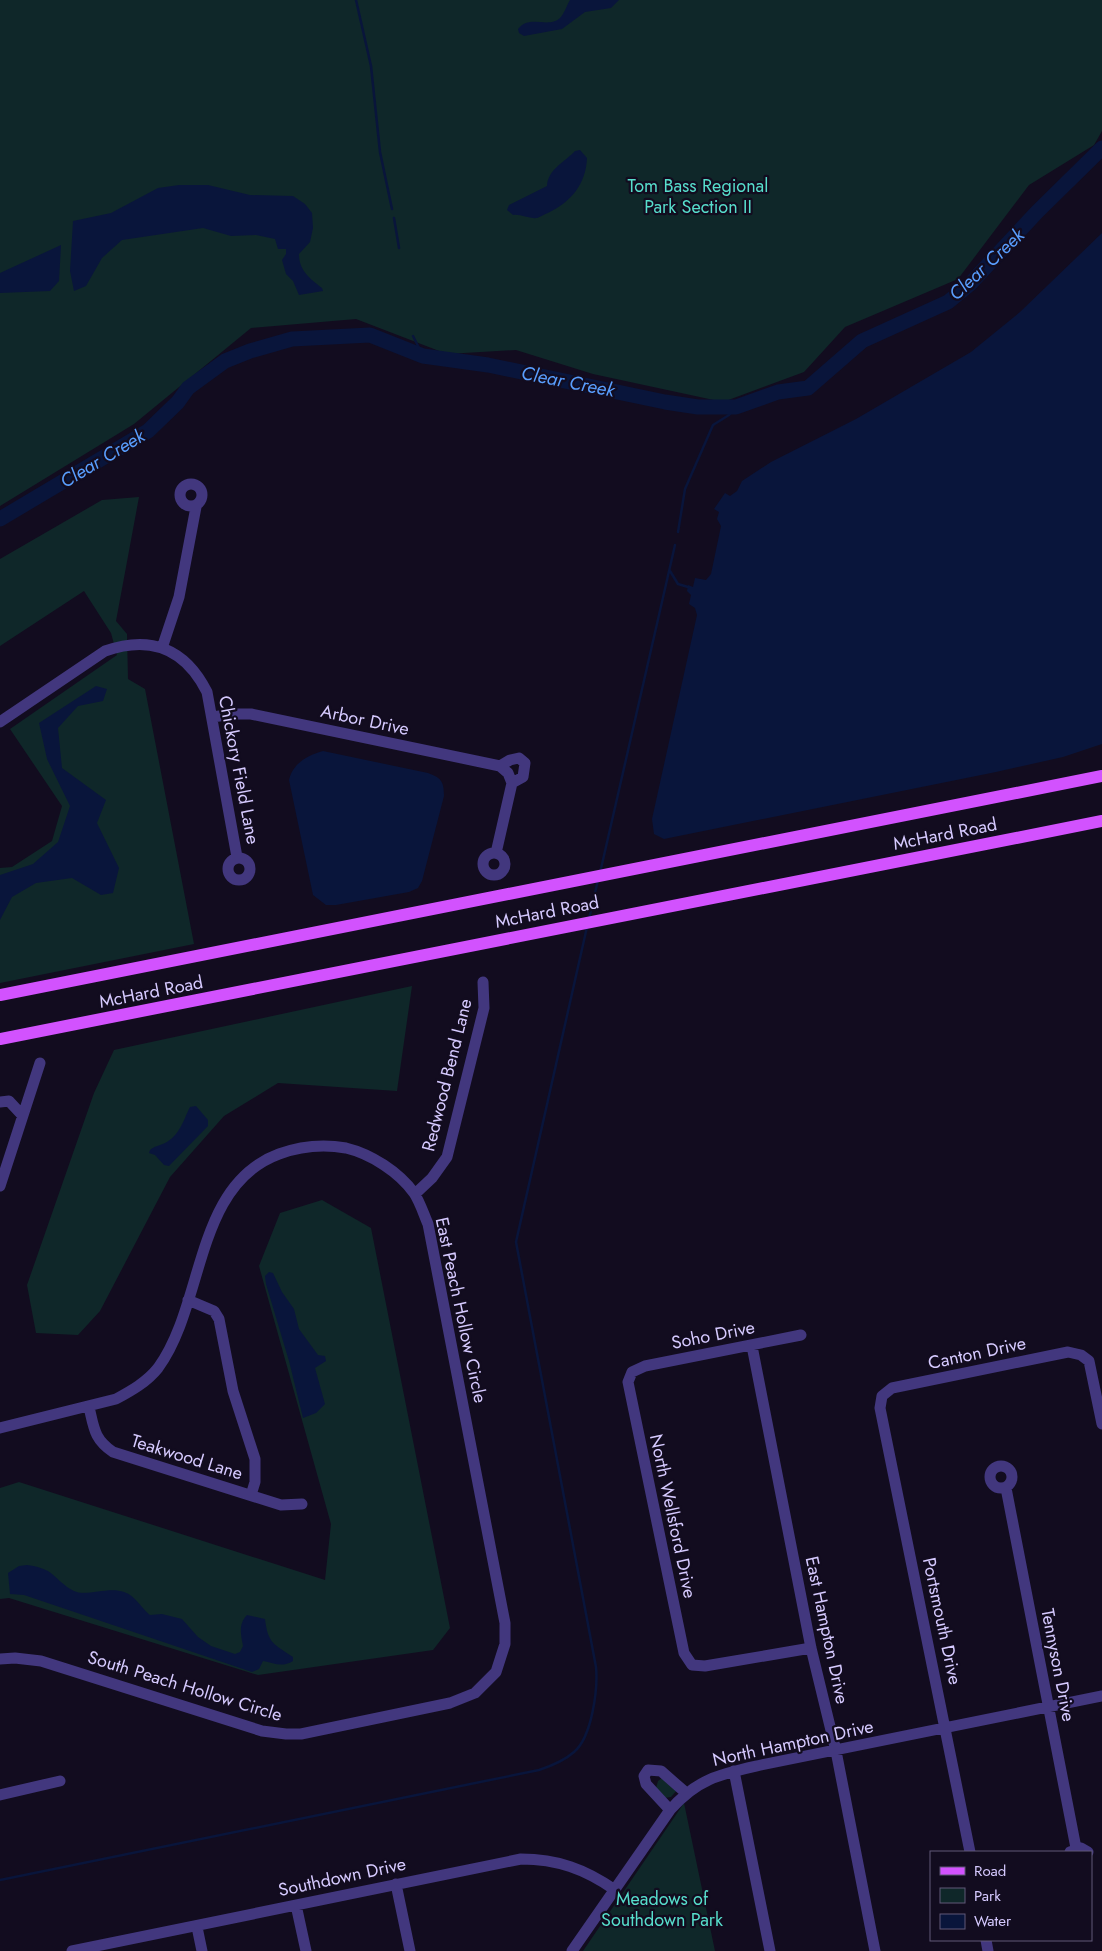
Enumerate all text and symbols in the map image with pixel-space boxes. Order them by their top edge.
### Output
park label: Tom Bass Regional Park Section II [628,173,768,220]
water label: Clear Creek [942,222,1031,307]
water label: Clear Creek [519,359,618,404]
water label: Clear Creek [55,422,151,494]
street label: Chickory Field Lane [212,693,266,847]
street label: Arbor Drive [318,698,412,742]
street label: McHard Road [891,811,999,857]
street label: McHard Road [493,889,601,935]
street label: McHard Road [97,969,205,1015]
street label: Redwood Bend Lane [415,996,479,1154]
street label: East Peach Hollow Circle [429,1215,493,1405]
street label: Soho Drive [669,1314,757,1356]
street label: Canton Drive [926,1330,1028,1376]
street label: Teakwood Lane [128,1428,246,1486]
street label: North Wellsford Drive [643,1432,703,1600]
street label: East Hampton Drive [799,1554,855,1706]
street label: Portsmouth Drive [916,1555,968,1687]
street label: Tennyson Drive [1034,1606,1082,1724]
street label: South Peach Hollow Circle [85,1644,285,1728]
street label: North Hampton Drive [710,1713,876,1773]
street label: Southdown Drive [276,1851,408,1903]
legend [930,1851,1092,1941]
text: Road [974,1860,1006,1882]
text: Park [974,1885,1001,1907]
park label: Meadows of Southdown Park [601,1886,723,1933]
text: Water [974,1910,1012,1932]

